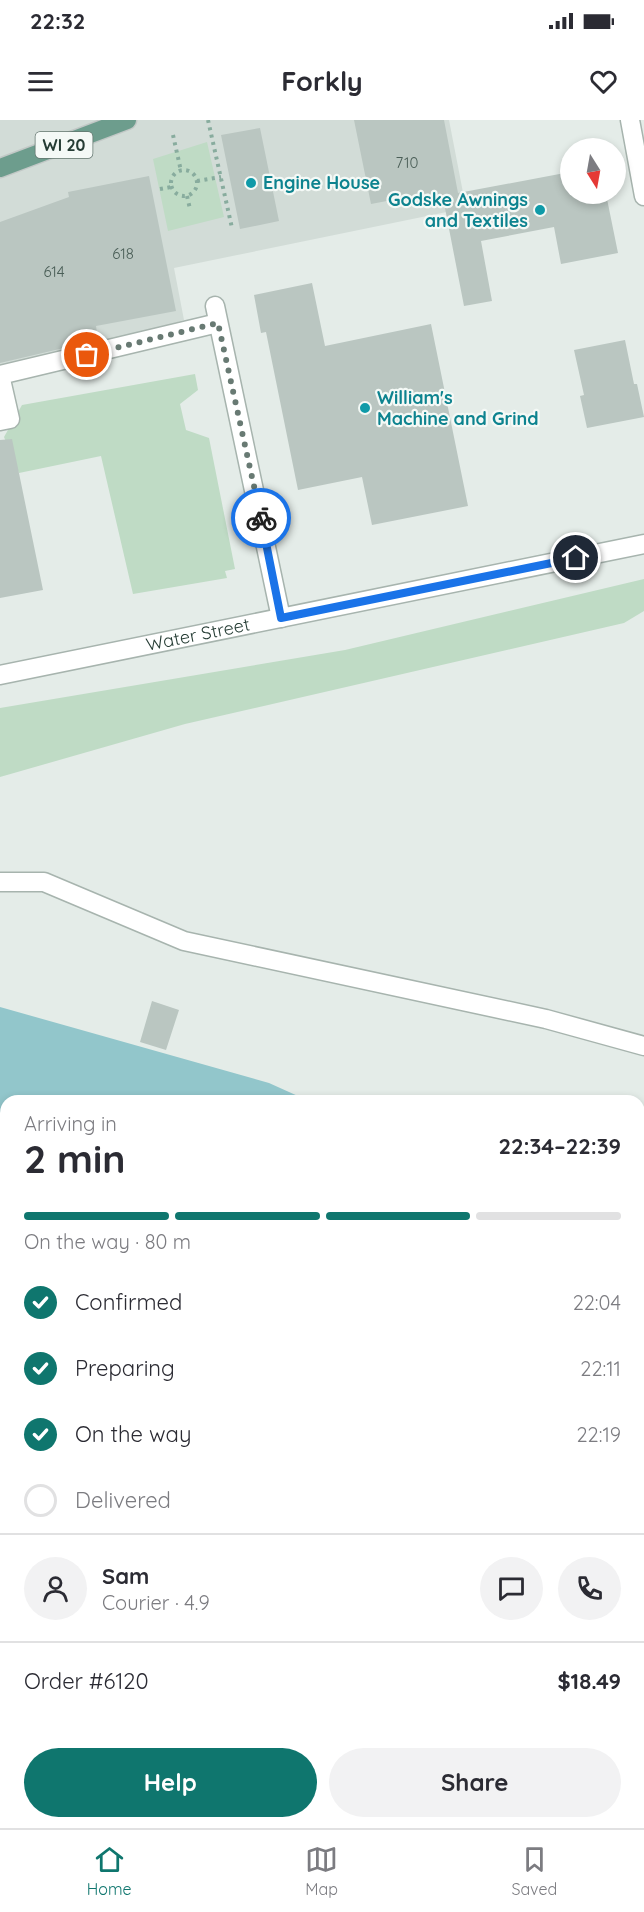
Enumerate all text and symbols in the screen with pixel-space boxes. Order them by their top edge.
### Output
text: 22:32 [30,7,85,35]
text: Forkly [281,64,363,98]
icon: menu [24,65,57,98]
icon: heart [587,65,620,98]
road number: WI 20 [36,132,92,158]
north arrow [560,138,626,204]
map controls [560,138,626,204]
house number: 710 [396,153,419,172]
place label: Engine House [263,171,380,194]
marker: Engine House [244,176,258,190]
place label: Godske Awnings and Textiles [388,188,528,232]
marker: Godske Awnings and Textiles [533,203,547,217]
house number: 618 [112,244,134,263]
house number: 614 [43,262,65,281]
pin [61,329,112,380]
icon: bag [70,338,103,371]
place label: William's Machine and Grind [377,386,539,430]
marker: William's Machine and Grind [358,401,372,415]
courier [231,488,291,548]
icon: bike [245,502,278,535]
pin [550,532,601,583]
icon: home [559,541,592,574]
street label: Water Street [144,612,252,656]
text: Arriving in [24,1111,117,1136]
text: 22:34–22:39 [499,1132,621,1160]
text: 2 min [24,1134,126,1183]
text: On the way · 80 m [24,1229,191,1254]
icon: check [24,1286,57,1319]
text: Confirmed [75,1288,182,1316]
text: 22:04 [573,1290,621,1315]
icon: check [24,1352,57,1385]
text: Preparing [75,1354,175,1382]
text: 22:11 [580,1356,621,1381]
icon: check [24,1418,57,1451]
text: On the way [75,1420,191,1448]
text: 22:19 [577,1422,621,1447]
text: Delivered [75,1486,171,1514]
button: person [24,1557,87,1620]
button: chat [480,1557,543,1620]
button: phone [558,1557,621,1620]
text: Sam [102,1562,149,1590]
text: Courier · 4.9 [102,1590,210,1615]
text: Order #6120 [24,1667,149,1695]
text: $18.49 [557,1667,621,1695]
button: Help [24,1748,317,1817]
button: Share [329,1748,621,1817]
tab: Home [87,1843,132,1899]
tab: Map [305,1843,338,1899]
tab: Saved [512,1843,557,1899]

